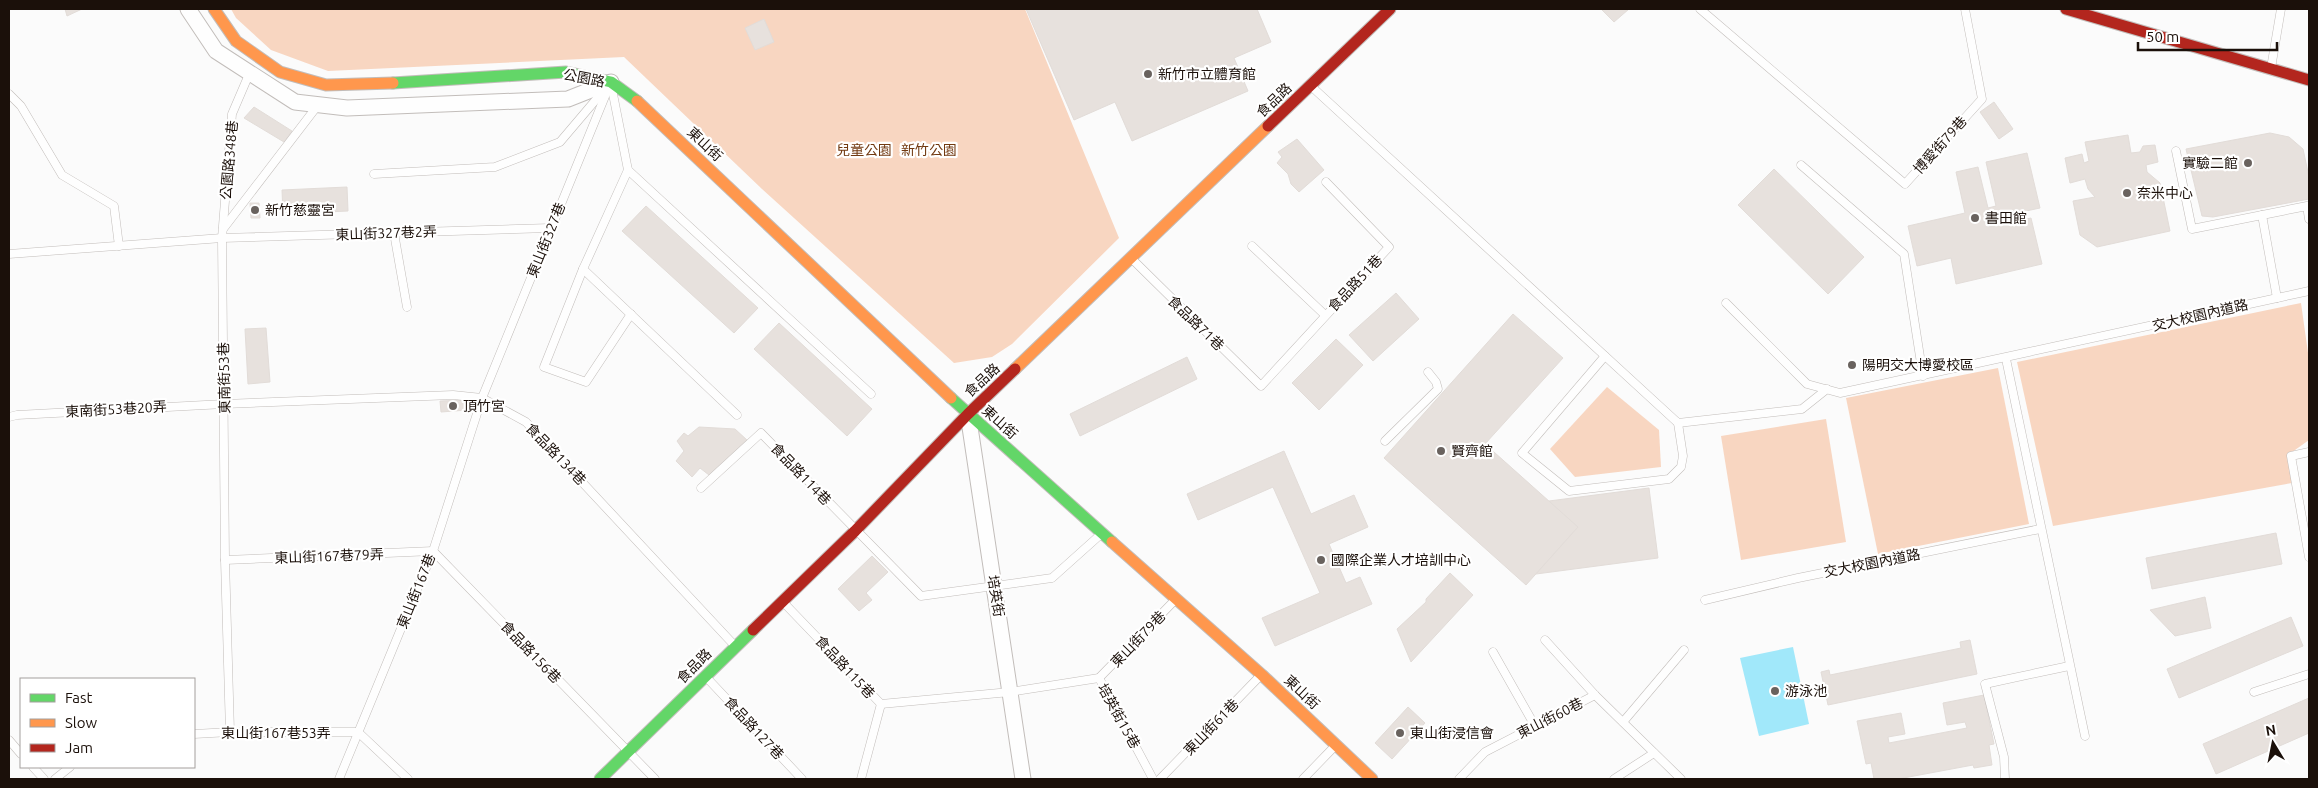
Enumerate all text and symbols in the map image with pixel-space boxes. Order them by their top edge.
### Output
scale bar [2138,20,2277,52]
text: 50 m [2146,28,2179,45]
street label: 公園路 [562,66,606,90]
place label: 新竹市立體育館 [1158,66,1256,82]
marker: 新竹市立體育館 [1142,68,1154,80]
street label: 食品路 [1253,80,1295,120]
street label: 博愛街79巷 [1910,113,1970,177]
street label: 公園路348巷 [218,120,240,200]
street label: 東山街 [684,124,726,164]
park label: 兒童公園 [836,142,892,158]
park label: 新竹公園 [901,142,957,158]
place label: 實驗二館 [2182,155,2238,171]
marker: 實驗二館 [2242,157,2254,169]
place label: 奈米中心 [2137,185,2193,201]
marker: 奈米中心 [2121,187,2133,199]
street label: 東山街327巷 [524,200,568,280]
place label: 新竹慈靈宮 [265,202,335,218]
marker: 新竹慈靈宮 [249,204,261,216]
place label: 書田館 [1985,210,2027,226]
marker: 書田館 [1969,212,1981,224]
street label: 東山街327巷2弄 [335,223,437,243]
street label: 食品路51巷 [1325,251,1385,315]
street label: 食品路71巷 [1165,292,1227,354]
street label: 交大校園內道路 [2150,296,2250,334]
street label: 東南街53巷 [215,342,233,414]
place label: 陽明交大博愛校區 [1862,357,1974,373]
marker: 陽明交大博愛校區 [1846,359,1858,371]
street label: 食品路 [961,360,1003,400]
street label: 東南街53巷20弄 [65,398,167,420]
place label: 頂竹宮 [463,398,505,414]
marker: 頂竹宮 [447,400,459,412]
street label: 東山街 [979,402,1021,442]
street label: 食品路134巷 [523,420,589,488]
street label: 食品路114巷 [768,440,834,508]
place label: 賢齊館 [1451,443,1493,459]
marker: 賢齊館 [1435,445,1447,457]
street label: 東山街167巷79弄 [274,546,384,566]
street label: 交大校園內道路 [1822,546,1922,580]
street label: 東山街167巷 [394,551,438,631]
place label: 國際企業人才培訓中心 [1331,552,1471,568]
marker: 國際企業人才培訓中心 [1315,554,1327,566]
street label: 培英街 [985,574,1007,618]
street label: 東山街79巷 [1107,608,1169,670]
street label: 食品路156巷 [498,618,564,686]
street label: 食品路115巷 [812,632,878,702]
street label: 食品路 [673,645,715,687]
street label: 東山街 [1281,672,1323,712]
legend [20,678,195,768]
street label: 培英街15巷 [1095,681,1143,751]
place label: 游泳池 [1785,683,1827,699]
marker: 游泳池 [1769,685,1781,697]
text: Fast [65,689,93,706]
street label: 食品路127巷 [721,693,787,763]
street label: 東山街60巷 [1514,695,1586,741]
street label: 東山街61巷 [1180,696,1242,758]
text: Slow [65,714,98,731]
north arrow [2248,718,2298,768]
text: N [2264,721,2277,739]
street label: 東山街167巷53弄 [221,725,331,741]
place label: 東山街浸信會 [1410,725,1494,741]
marker: 東山街浸信會 [1394,727,1406,739]
text: Jam [65,739,93,756]

